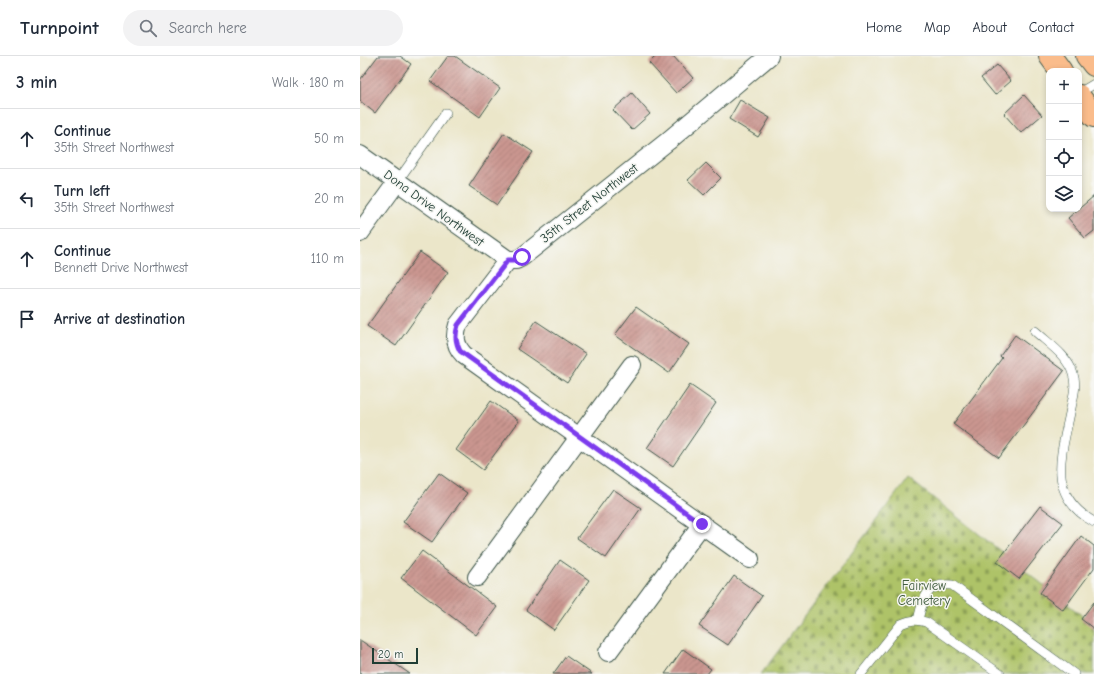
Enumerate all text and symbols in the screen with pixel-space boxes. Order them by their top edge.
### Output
search box [123,10,403,46]
text: Turnpoint [20,17,99,39]
icon: search [137,17,159,39]
text: Search here [169,19,247,37]
text: Home [866,19,902,36]
text: Map [924,19,950,36]
text: About [972,19,1007,36]
text: Contact [1029,19,1074,36]
map controls [1046,68,1082,212]
button: + [1046,68,1082,104]
text: 3 min [16,73,57,92]
text: Walk · 180 m [272,75,344,90]
button: − [1046,104,1082,140]
text: Continue [54,122,111,140]
icon: ahead [16,128,38,150]
text: 50 m [314,131,344,146]
text: 35th Street Northwest [54,140,174,155]
button: locate [1046,140,1082,176]
street label: 35th Street Northwest [537,159,642,246]
street label: Dona Drive Northwest [381,167,488,250]
button: layers [1046,176,1082,212]
text: Turn left [54,182,110,200]
icon: left [16,188,38,210]
text: 20 m [314,191,344,206]
text: 35th Street Northwest [54,200,174,215]
text: Continue [54,242,111,260]
icon: ahead [16,248,38,270]
route start [513,248,531,266]
text: 110 m [311,251,344,266]
text: Bennett Drive Northwest [54,260,188,275]
icon: arrive [16,308,38,330]
text: Arrive at destination [54,310,185,328]
route end [693,515,711,533]
park label: Fairview Cemetery [898,578,950,608]
scale bar [372,646,418,665]
text: 20 m [378,648,403,661]

